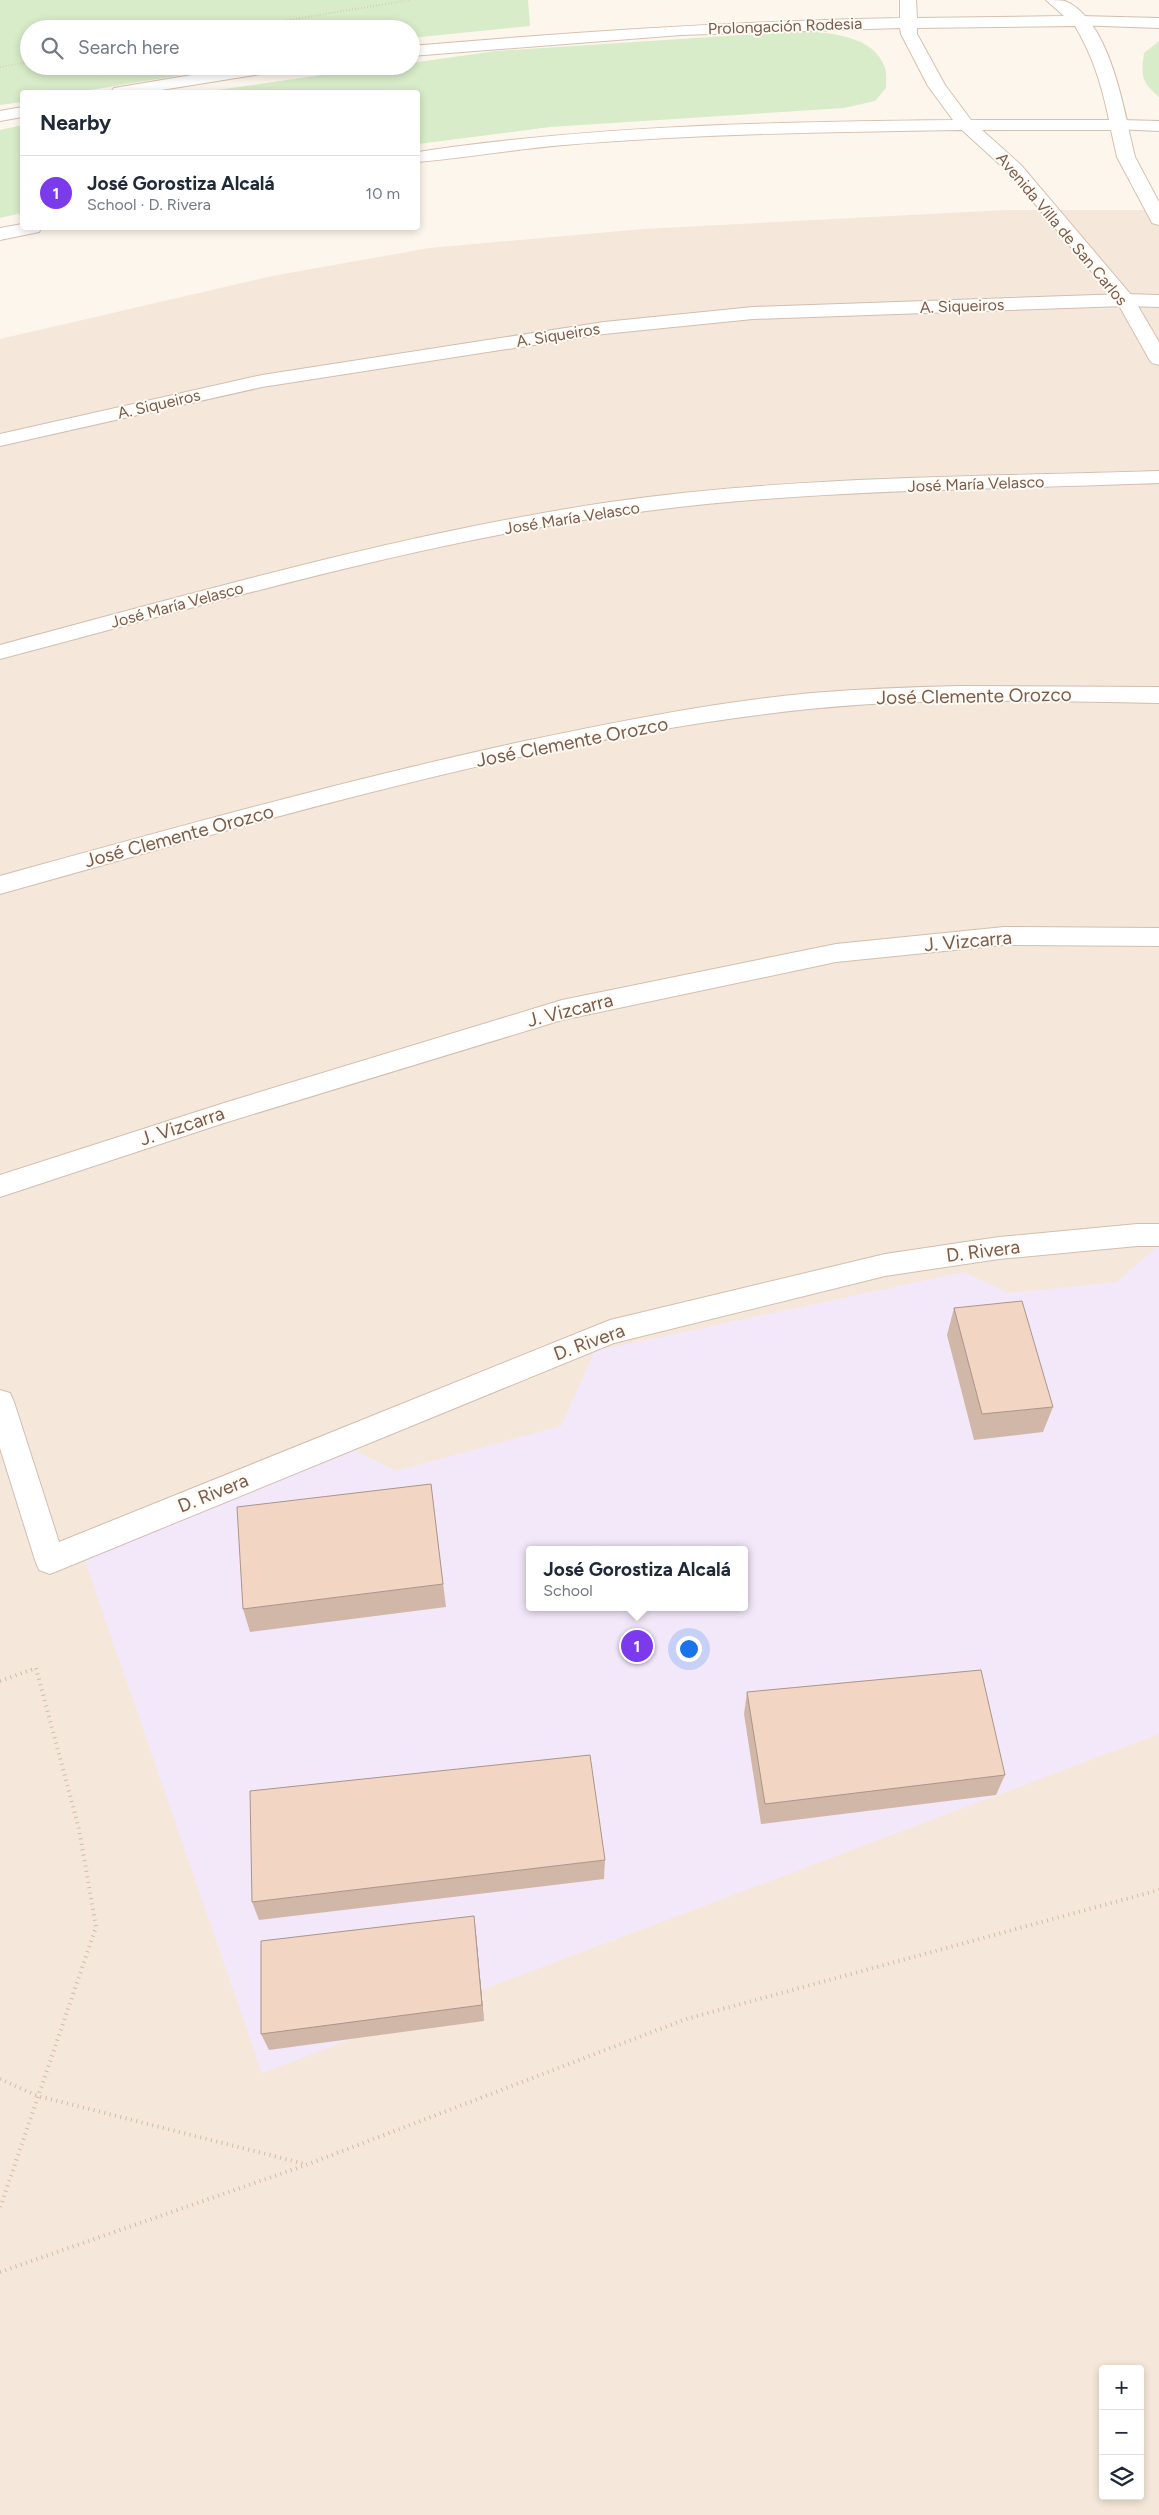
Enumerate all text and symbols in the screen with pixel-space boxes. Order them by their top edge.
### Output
street label: Prolongación Rodesia [707,14,863,38]
search box [20,20,420,75]
icon: search [38,34,66,62]
text: Search here [78,36,180,59]
text: Nearby [40,110,111,135]
street label: Avenida Villa de San Carlos [992,149,1132,309]
text: José Gorostiza Alcalá [87,172,275,195]
text: 1 [53,184,59,203]
text: 10 m [366,184,400,203]
text: School · D. Rivera [87,195,211,214]
street label: A. Siqueiros [919,295,1005,317]
street label: A. Siqueiros [515,319,601,351]
street label: A. Siqueiros [116,385,202,423]
street label: José María Velasco [907,472,1045,496]
street label: José María Velasco [503,498,641,538]
street label: José María Velasco [108,578,246,632]
street label: José Clemente Orozco [876,683,1072,709]
street label: José Clemente Orozco [474,712,670,772]
street label: José Clemente Orozco [82,800,276,872]
street label: J. Vizcarra [923,926,1013,956]
street label: J. Vizcarra [525,988,615,1032]
street label: J. Vizcarra [137,1101,227,1151]
street label: D. Rivera [945,1235,1021,1267]
street label: D. Rivera [550,1319,628,1365]
street label: D. Rivera [174,1468,252,1518]
popup [526,1546,748,1611]
text: José Gorostiza Alcalá [543,1558,731,1581]
text: School [543,1581,593,1600]
pin: 1 [621,1627,653,1665]
your location [676,1636,702,1662]
map controls [1099,2365,1144,2500]
button: + [1099,2365,1144,2410]
button: − [1099,2410,1144,2455]
button: layers [1099,2455,1144,2500]

